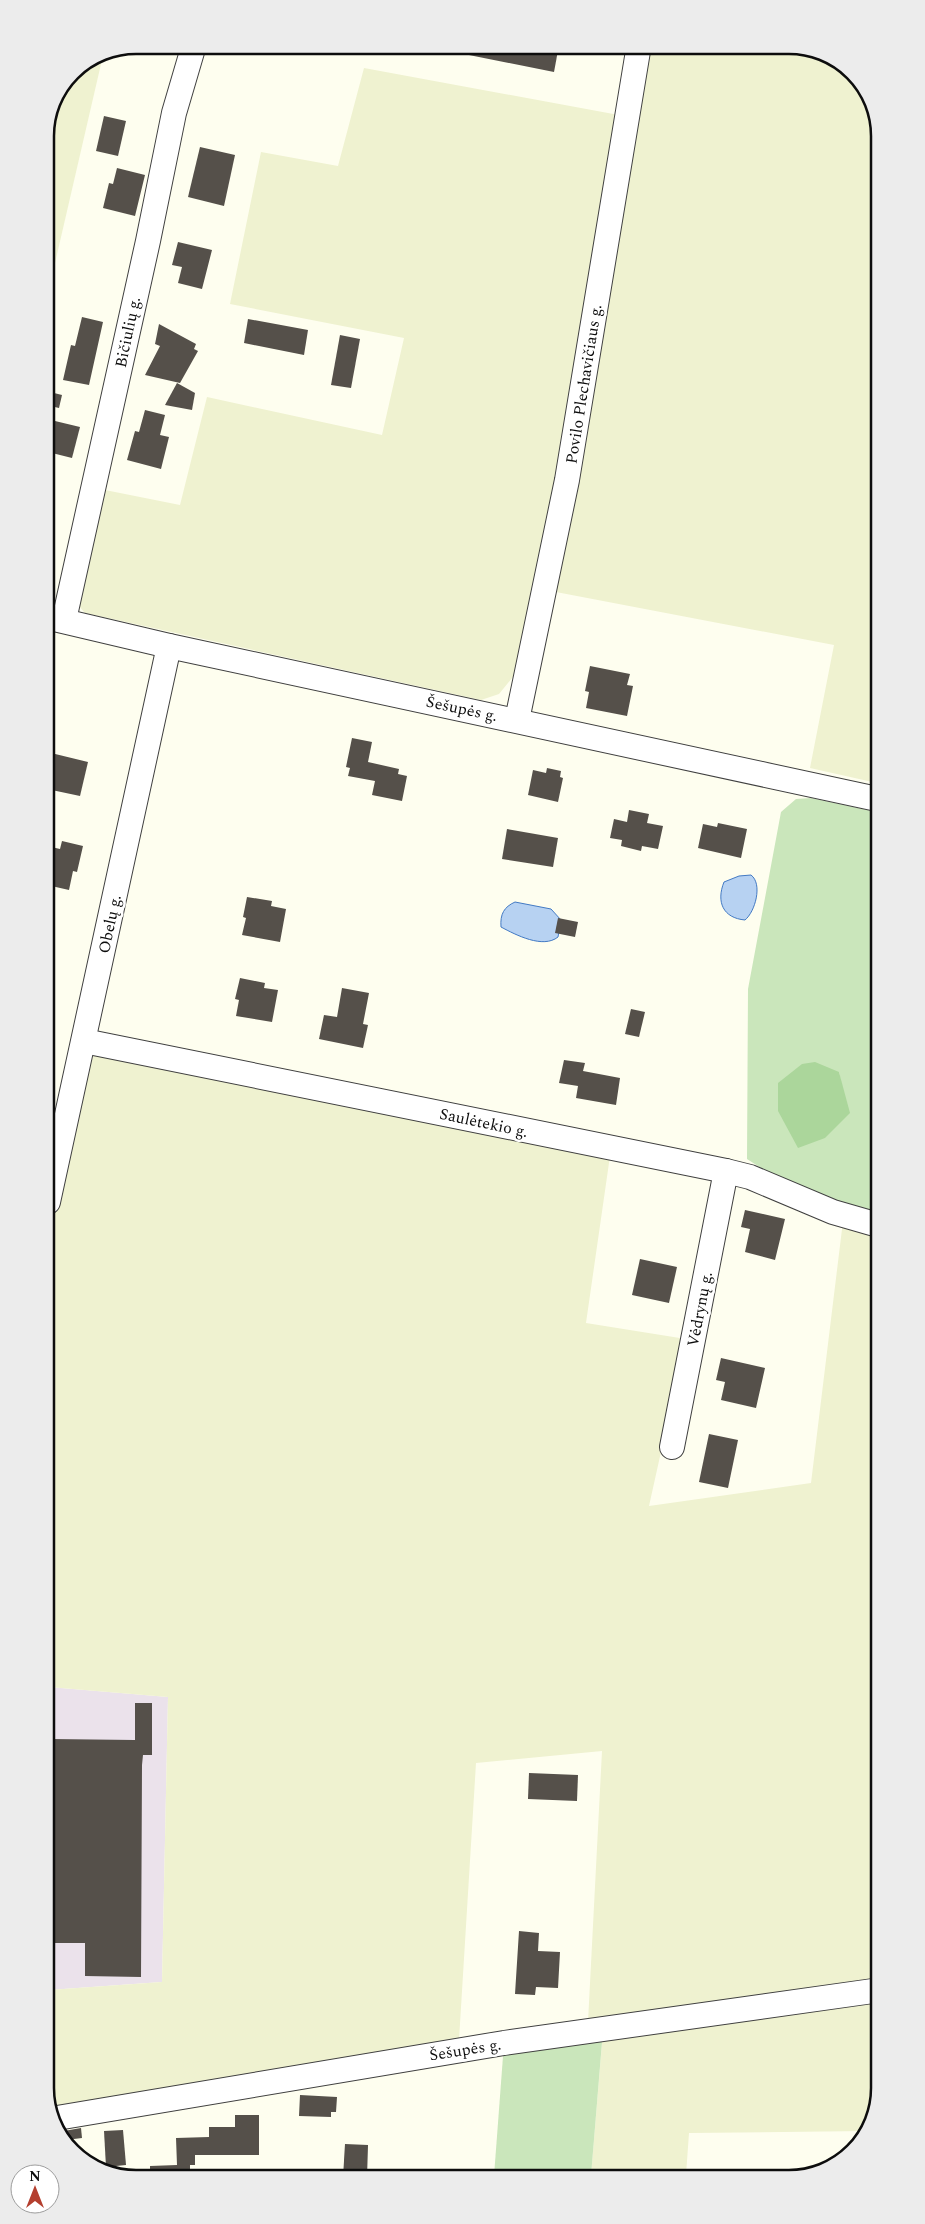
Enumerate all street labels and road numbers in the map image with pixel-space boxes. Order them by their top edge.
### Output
street label: Bičiulių g. [109,295,147,370]
street label: Povilo Plechavičiaus g. [560,303,608,466]
street label: Šešupės g. [424,690,500,728]
street label: Obelų g. [92,893,128,956]
street label: Saulėtekio g. [437,1102,530,1144]
street label: Vėdrynų g. [681,1270,719,1349]
street label: Šešupės g. [428,2032,503,2067]

